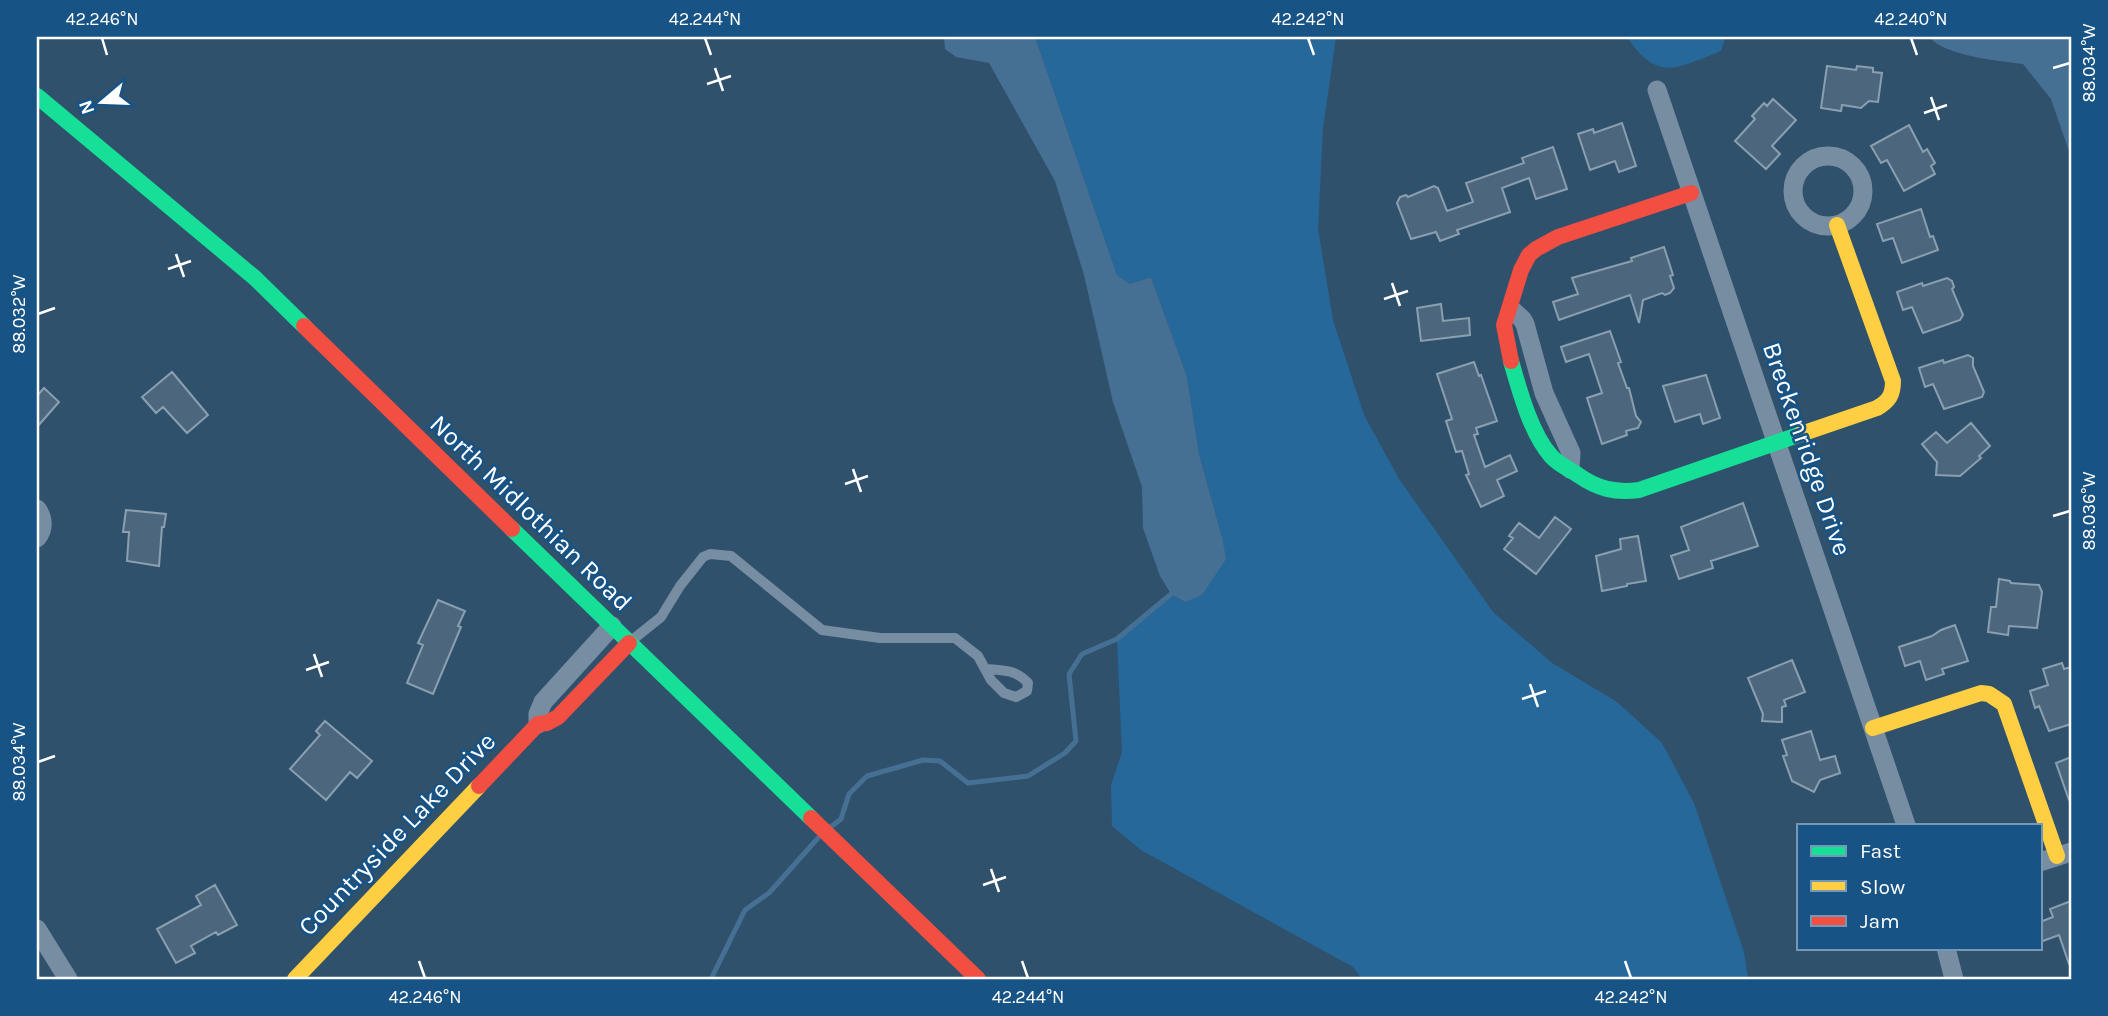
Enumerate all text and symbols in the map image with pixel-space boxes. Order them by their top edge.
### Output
text: 42.246°N [66,8,138,30]
text: 42.244°N [669,8,741,30]
text: 42.242°N [1271,8,1345,30]
text: 42.240°N [1874,8,1948,30]
text: 88.034°W [2078,24,2100,102]
north arrow [66,66,136,136]
text: N [74,97,99,117]
text: 88.032°W [8,274,30,354]
street label: Breckenridge Drive [1756,338,1858,560]
street label: North Midlothian Road [423,408,639,618]
text: 88.036°W [2078,471,2100,551]
text: 88.034°W [8,723,30,801]
street label: Countryside Lake Drive [292,726,502,942]
legend [1797,824,2042,950]
text: Fast [1860,839,1901,863]
text: Slow [1860,875,1905,899]
text: Jam [1860,909,1900,933]
text: 42.246°N [389,986,461,1008]
text: 42.244°N [992,986,1064,1008]
text: 42.242°N [1594,986,1668,1008]

